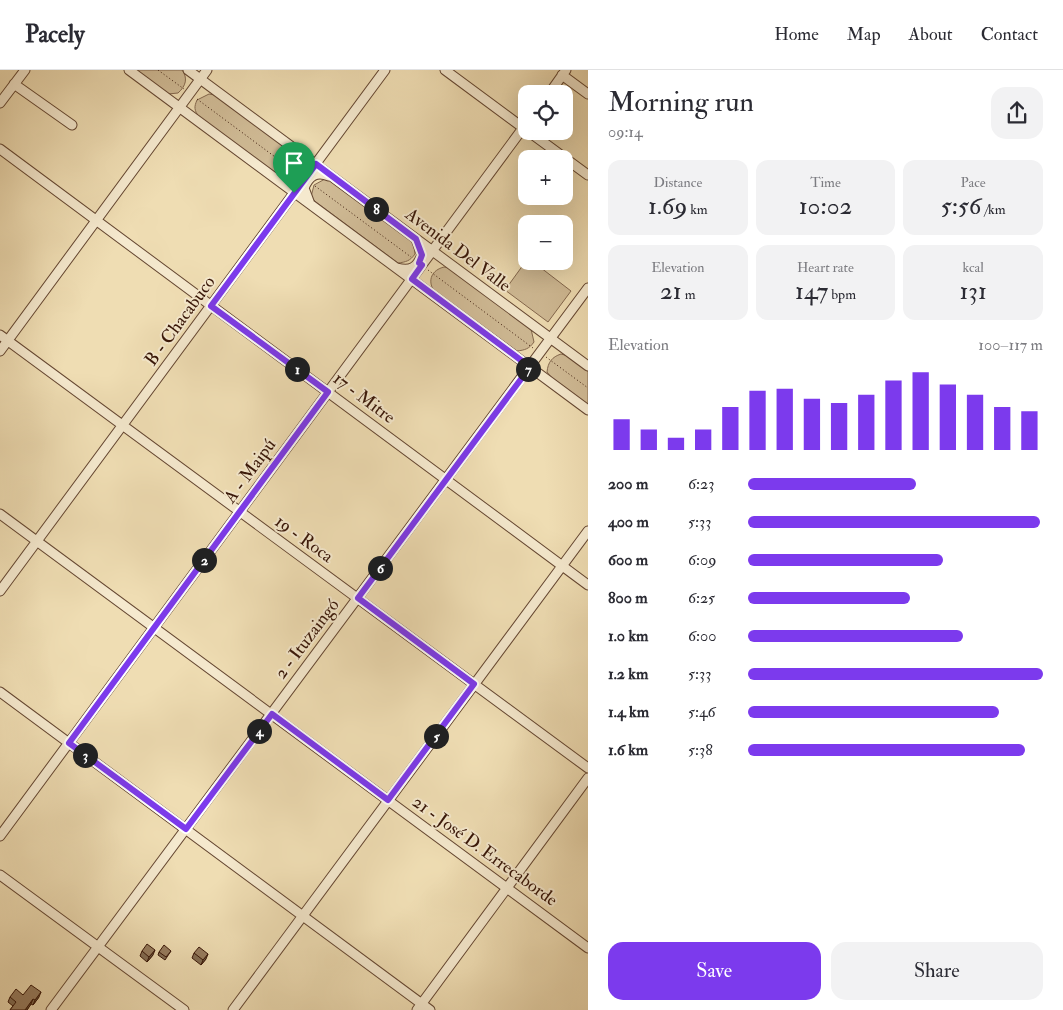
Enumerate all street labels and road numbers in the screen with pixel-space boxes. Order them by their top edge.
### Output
street label: Avenida Del Valle [400,202,516,297]
street label: B - Chacabuco [140,271,221,370]
street label: 17 - Mitre [328,367,400,429]
street label: A - Maipú [218,434,281,509]
street label: 19 - Roca [270,510,338,568]
street label: 2 - Ituzaingó [269,594,345,684]
street label: 21 - José D. Errecaborde [408,791,563,912]

